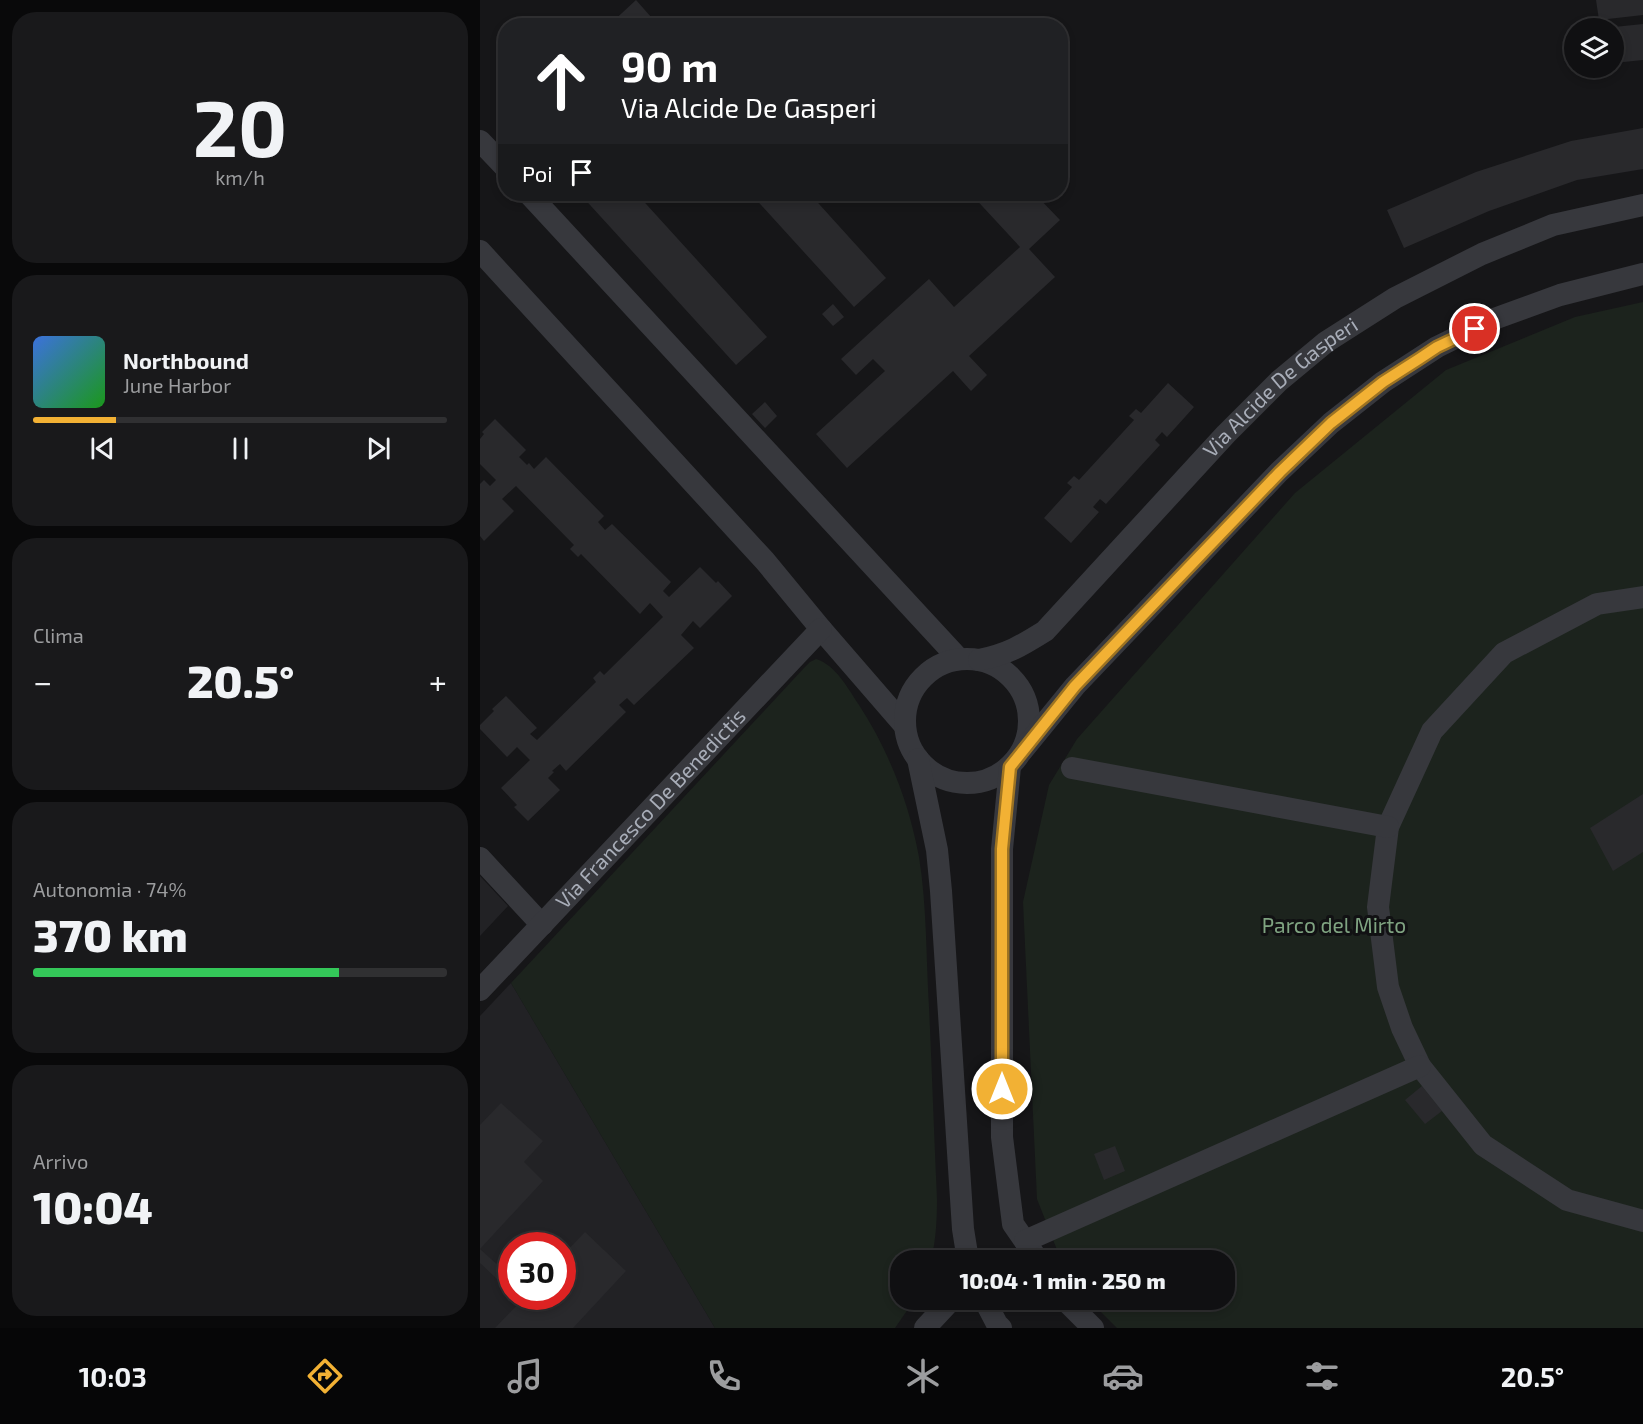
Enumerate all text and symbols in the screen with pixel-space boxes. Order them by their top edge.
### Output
map controls [1564,18,1624,78]
button: layers [1564,18,1624,78]
text: 90 m [621,40,718,90]
icon: ahead [522,42,600,120]
text: 20 [193,79,287,173]
text: Via Alcide De Gasperi [621,91,877,123]
icon: arrive [565,156,598,189]
text: Poi [522,160,553,186]
text: km/h [215,165,265,189]
pin [1449,303,1500,354]
street label: Via Alcide De Gasperi [1197,311,1362,462]
icon: arrive [1458,312,1491,345]
text: Northbound [123,347,249,373]
text: June Harbor [123,373,231,397]
icon: previous [86,432,119,465]
icon: pause [224,432,257,465]
icon: next [362,432,395,465]
text: Clima [33,623,84,647]
text: 20.5° [187,653,294,707]
text: − [33,661,52,701]
text: + [429,661,447,701]
street label: Via Francesco De Benedictis [550,703,750,913]
text: Autonomia · 74% [33,877,186,901]
text: 370 km [33,907,188,961]
park label: Parco del Mirto [1262,912,1406,937]
position arrow [970,1057,1034,1121]
text: Arrivo [33,1149,88,1173]
text: 10:04 [33,1179,153,1233]
speed limit sign: 30 [498,1232,576,1310]
text: 10:04 · 1 min · 250 m [959,1267,1166,1293]
icon: directions [304,1355,346,1397]
icon: music [504,1355,546,1397]
icon: phone [703,1355,745,1397]
icon: climate [902,1355,944,1397]
icon: car [1102,1355,1144,1397]
icon: filters [1301,1355,1343,1397]
text: 10:03 [79,1360,147,1392]
text: 20.5° [1501,1360,1564,1392]

